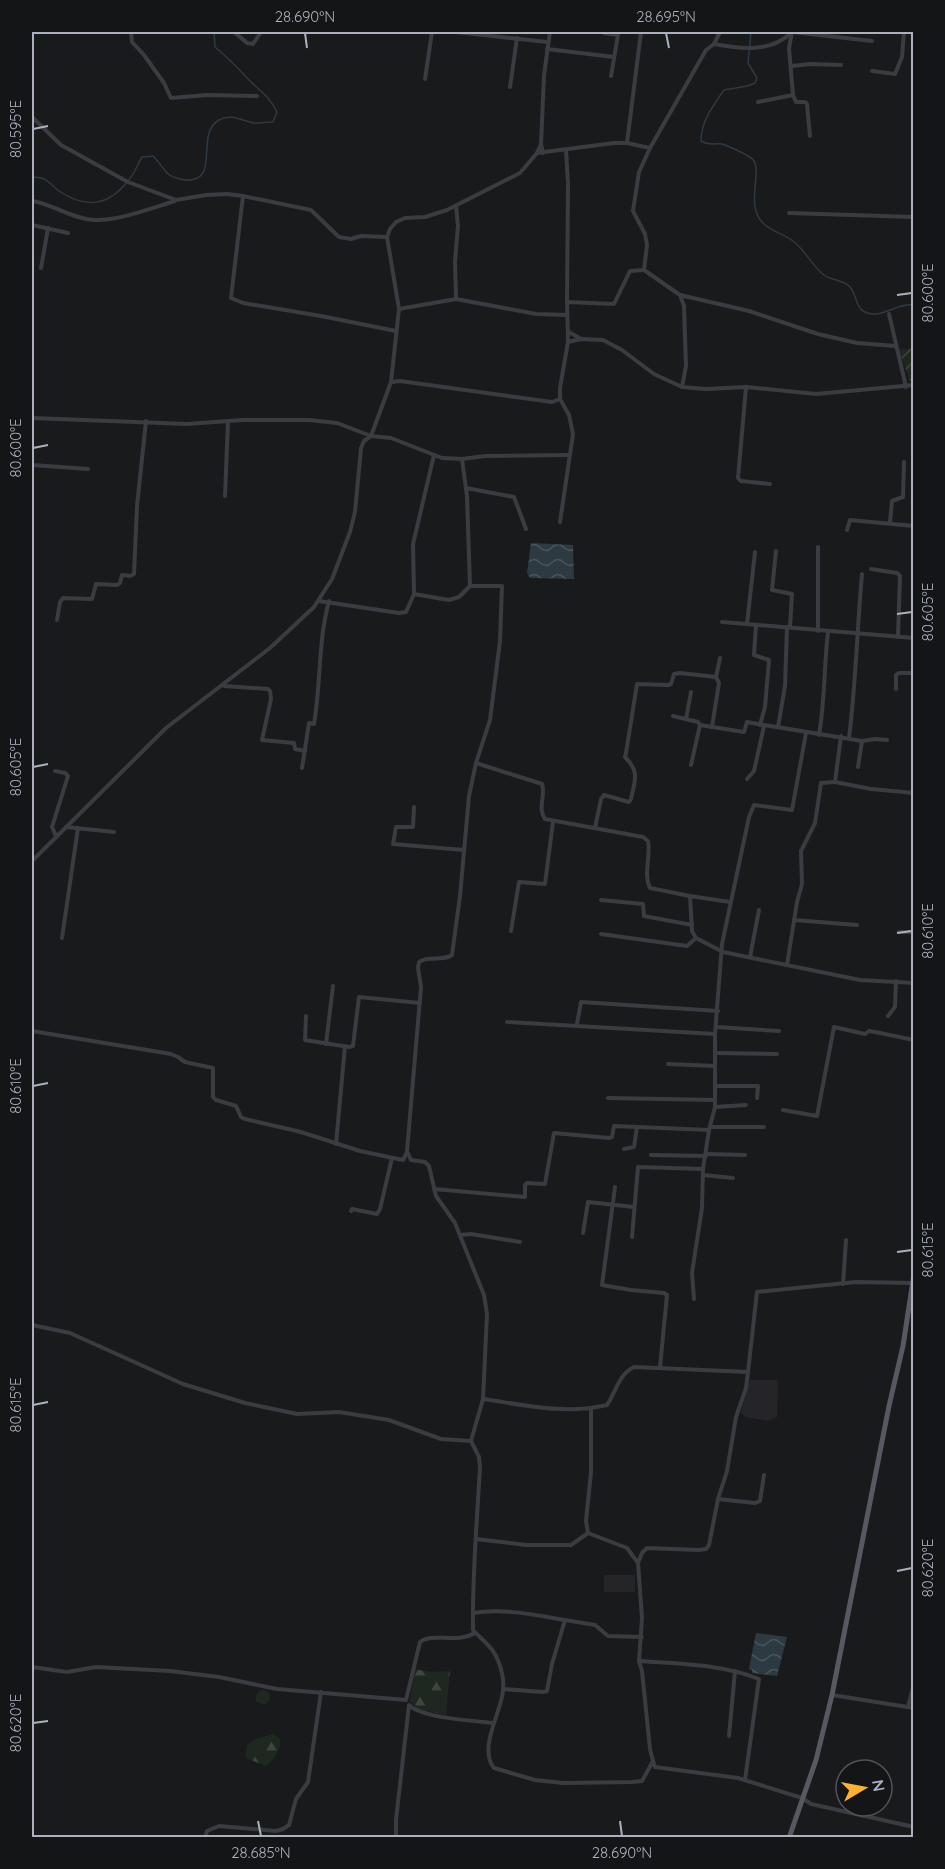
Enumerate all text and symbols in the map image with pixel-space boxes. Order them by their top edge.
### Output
text: 28.690°N [275,7,335,26]
text: 28.695°N [636,7,696,26]
text: 80.595°E [6,100,25,158]
text: 80.600°E [918,263,937,323]
text: 80.600°E [6,418,25,478]
text: 80.605°E [918,583,937,641]
text: 80.605°E [6,738,25,796]
text: 80.610°E [918,903,937,959]
text: 80.610°E [6,1058,25,1114]
text: 80.615°E [918,1223,937,1277]
text: 80.615°E [6,1378,25,1432]
text: 80.620°E [918,1539,937,1597]
text: 80.620°E [6,1694,25,1752]
north arrow [834,1758,894,1818]
text: N [868,1778,890,1793]
text: 28.685°N [231,1843,291,1862]
text: 28.690°N [592,1843,652,1862]

